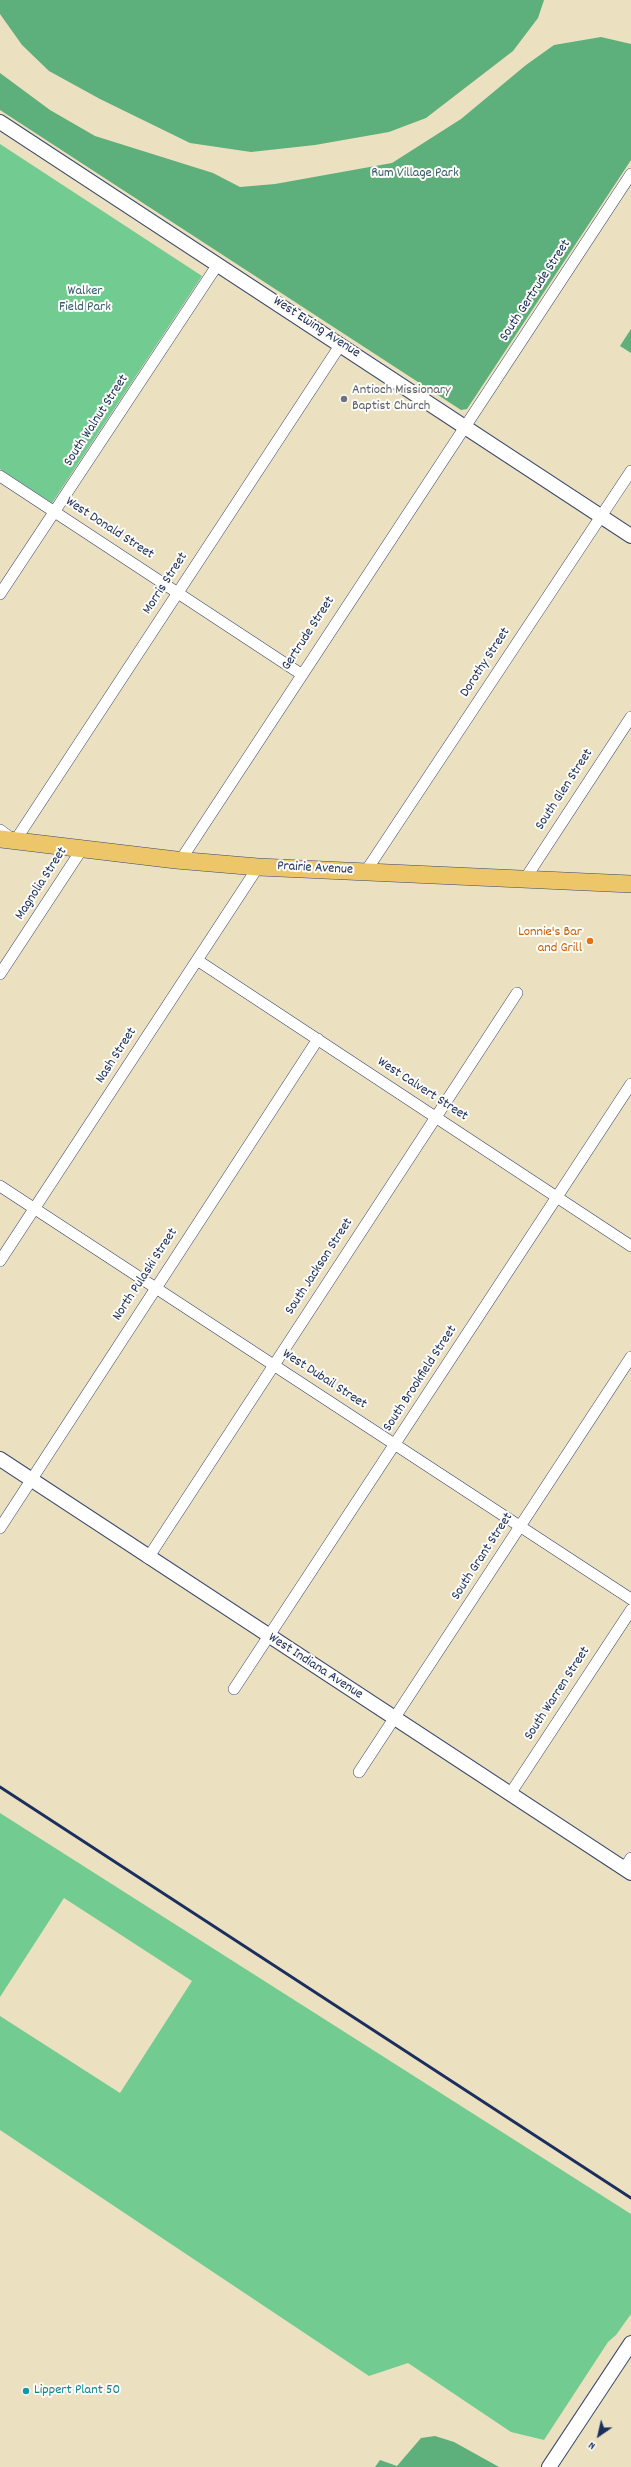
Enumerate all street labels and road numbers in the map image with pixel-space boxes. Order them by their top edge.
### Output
street label: South Gertrude Street [497,237,575,345]
street label: West Ewing Avenue [269,294,363,362]
street label: South Walnut Street [61,372,133,470]
street label: West Donald Street [62,494,156,564]
street label: Morris Street [140,550,192,618]
street label: Gertrude Street [279,594,339,674]
street label: Dorothy Street [457,625,515,701]
street label: South Glen Street [532,746,598,834]
street label: Magnolia Street [12,845,72,923]
street label: Prairie Avenue [277,859,353,879]
street label: Nash Street [93,1025,141,1087]
street label: West Calvert Street [373,1054,471,1126]
street label: South Jackson Street [282,1215,358,1319]
street label: North Pulaski Street [110,1226,182,1324]
street label: South Brookfield Street [380,1323,462,1435]
street label: West Dubail Street [279,1346,369,1414]
street label: South Grant Street [448,1510,518,1604]
street label: West Indiana Avenue [265,1630,365,1704]
street label: South Warren Street [522,1644,594,1744]

